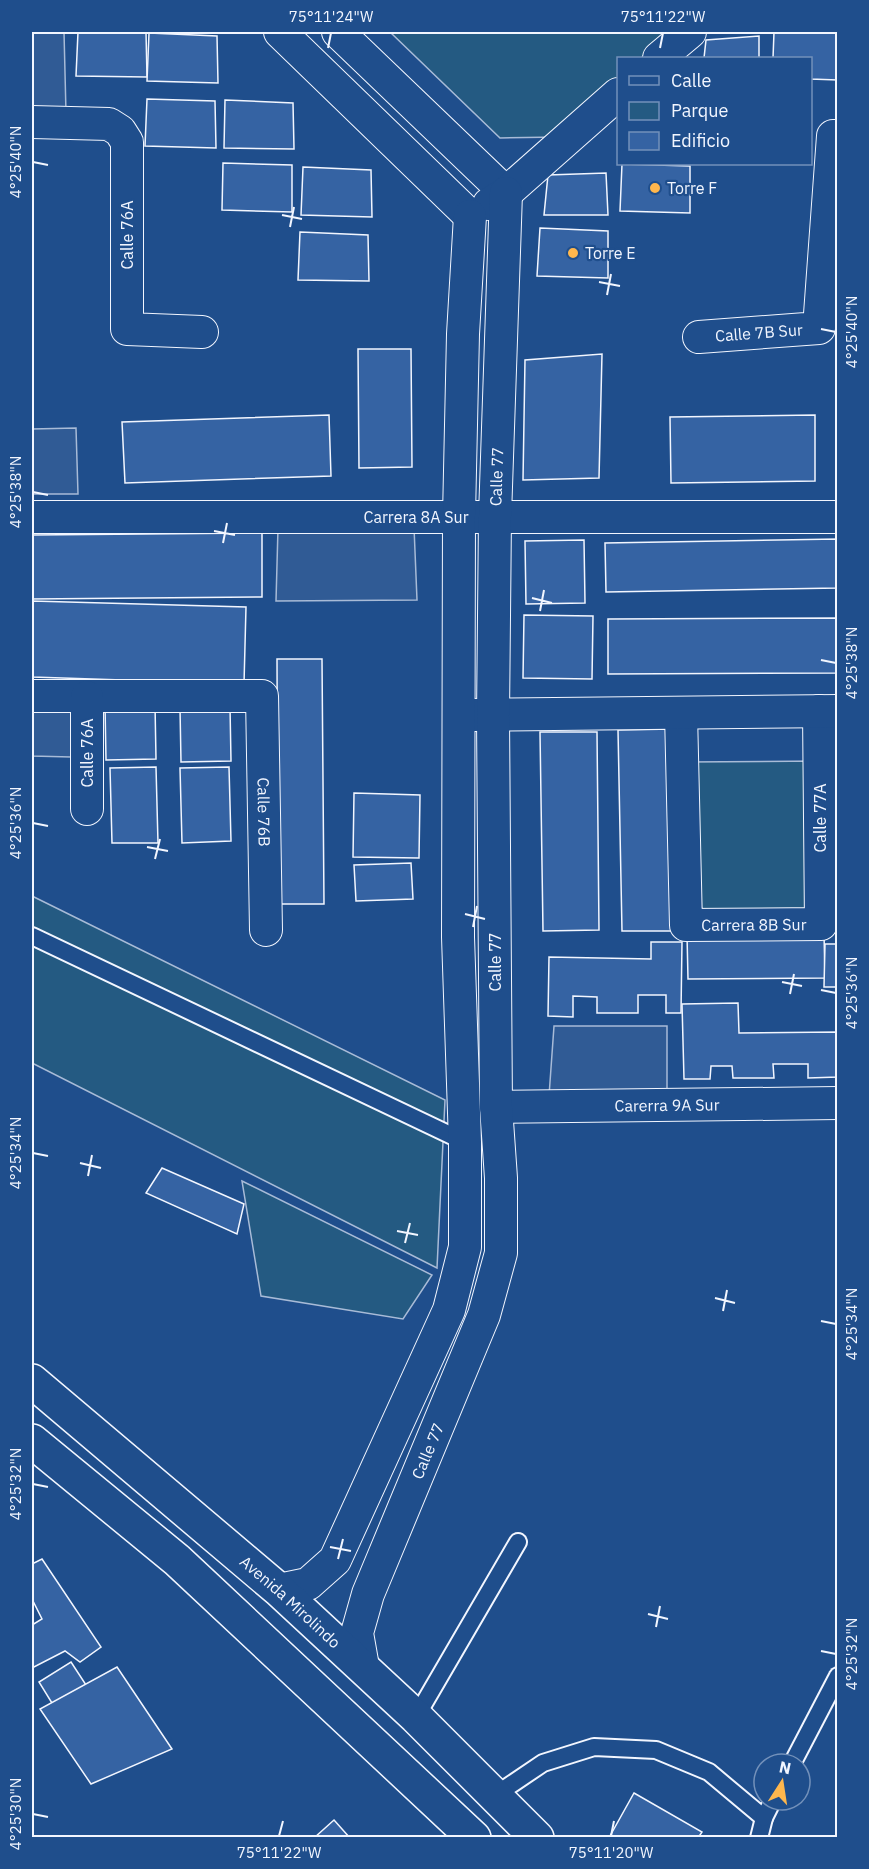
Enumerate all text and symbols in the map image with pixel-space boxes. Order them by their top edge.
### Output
text: 75°11'24"W [289,7,374,26]
text: 75°11'22"W [621,7,706,26]
legend [617,57,812,165]
text: Calle [671,69,711,92]
text: Parque [671,99,729,122]
text: 4°25'40"N [6,126,25,198]
text: Edificio [671,129,730,152]
place label: Torre F [667,178,717,198]
marker: Torre F [648,181,662,195]
street label: Calle 76A [117,200,137,270]
place label: Torre E [585,243,636,263]
marker: Torre E [566,246,580,260]
text: 4°25'40"N [842,296,861,368]
street label: Calle 7B Sur [714,319,803,346]
street label: Calle 77 [485,447,507,506]
text: 4°25'38"N [6,456,25,528]
street label: Carrera 8A Sur [363,507,469,527]
text: 4°25'38"N [842,627,861,699]
street label: Calle 76A [77,718,97,788]
street label: Calle 76B [253,777,275,847]
street label: Calle 77A [810,783,830,853]
text: 4°25'36"N [6,787,25,859]
street label: Carrera 8B Sur [701,914,807,935]
street label: Calle 77 [485,933,505,991]
text: 4°25'36"N [842,957,861,1029]
street label: Carerra 9A Sur [614,1094,720,1116]
text: 4°25'34"N [6,1117,25,1189]
text: 4°25'34"N [842,1288,861,1360]
street label: Calle 77 [407,1420,448,1482]
text: 4°25'32"N [6,1448,25,1520]
street label: Avenida Mirolindo [236,1551,345,1652]
text: 4°25'32"N [842,1618,861,1690]
north arrow [752,1752,812,1812]
text: N [777,1756,793,1778]
text: 4°25'30"N [6,1778,25,1850]
text: 75°11'22"W [237,1843,322,1862]
text: 75°11'20"W [569,1843,654,1862]

